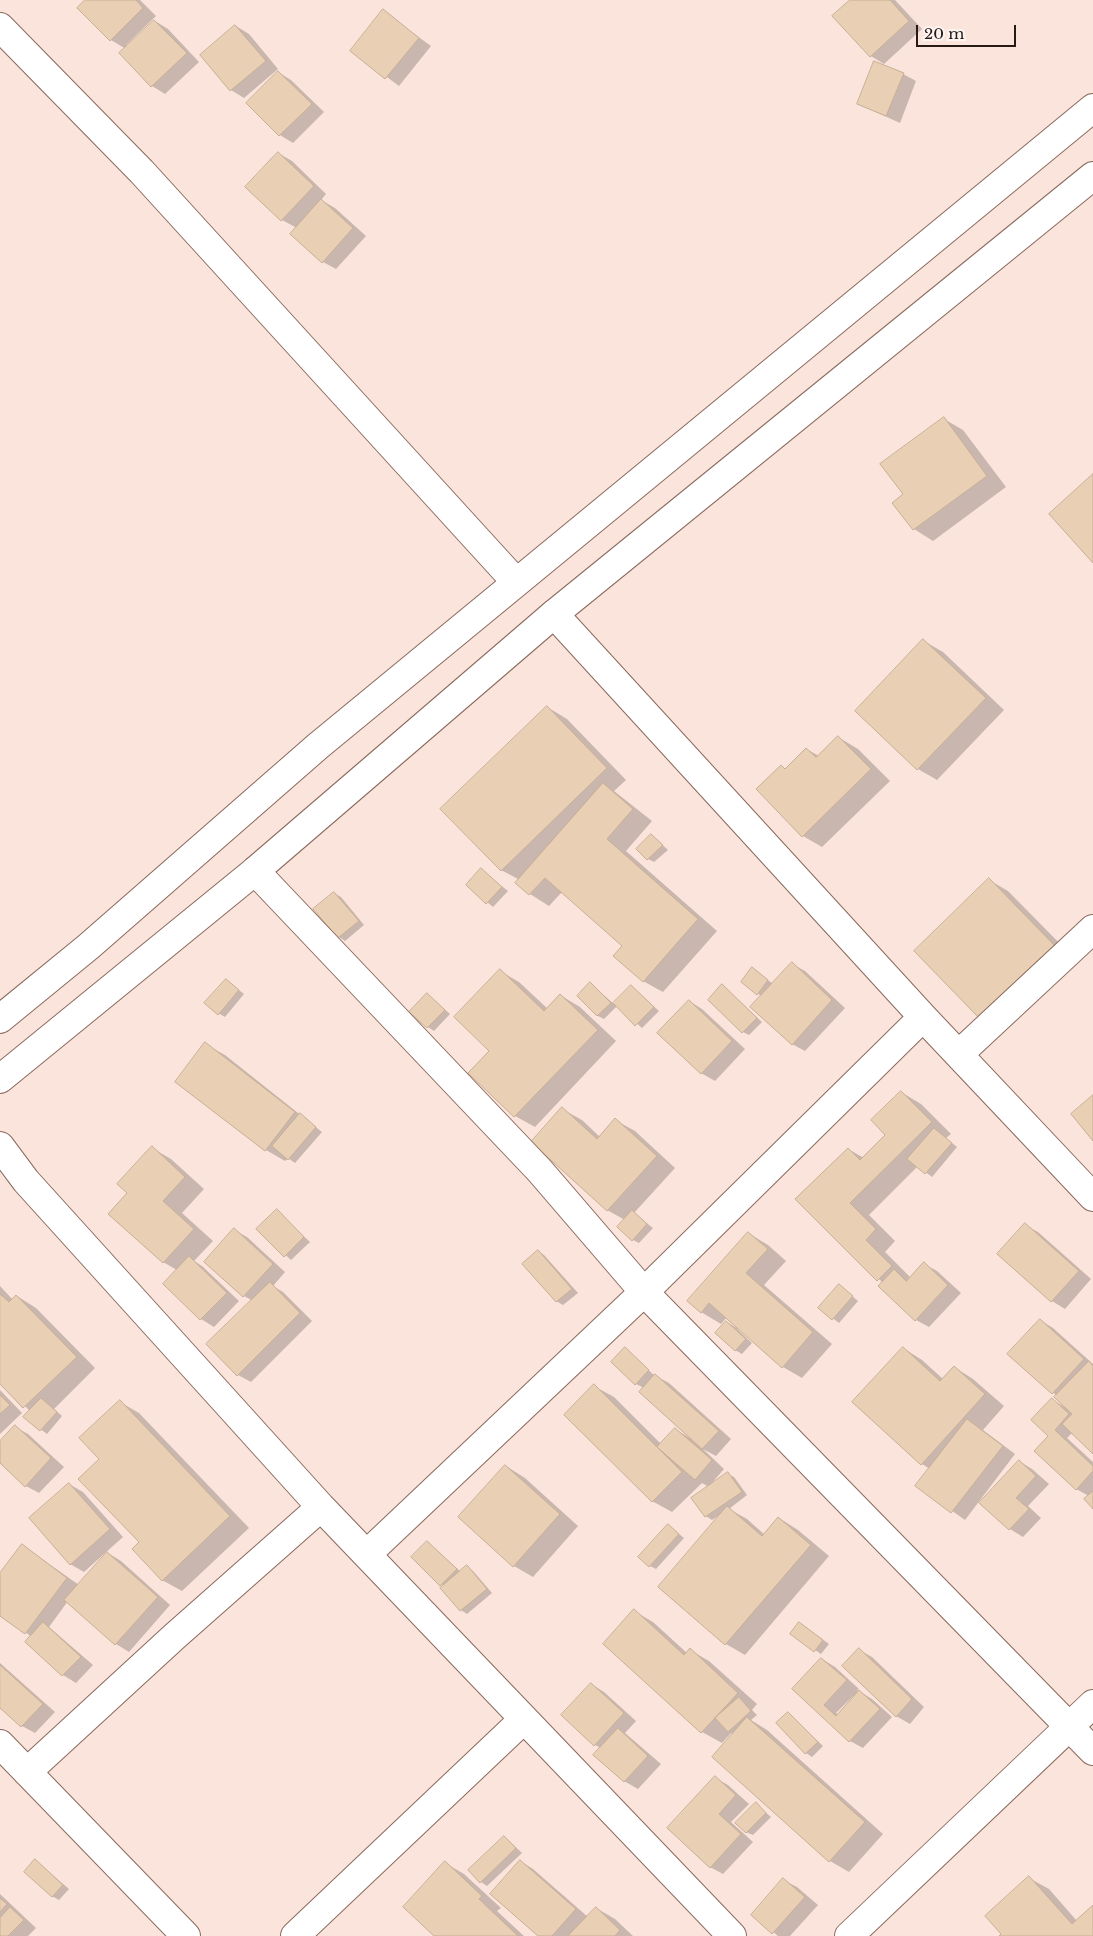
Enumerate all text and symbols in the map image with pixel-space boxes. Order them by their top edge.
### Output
scale bar [918,15,1018,47]
text: 20 m [924,24,964,43]

